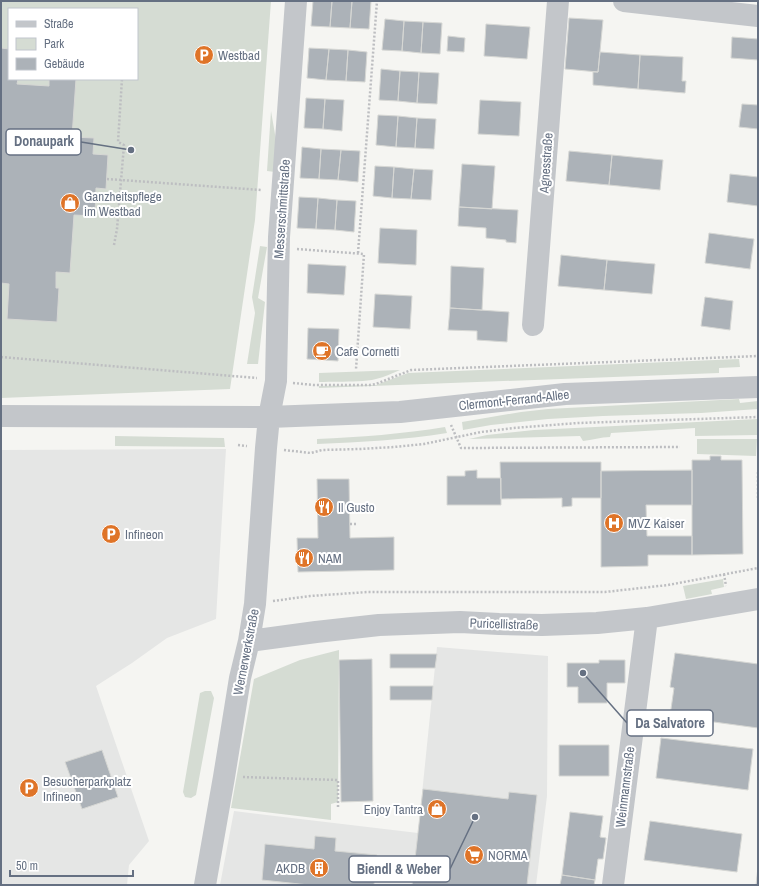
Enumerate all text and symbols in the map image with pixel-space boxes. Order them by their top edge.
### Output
legend [8,8,138,80]
text: Straße [44,16,74,32]
text: Park [44,36,64,52]
parking icon: Westbad [193,44,215,66]
place label: Westbad [218,47,260,64]
text: Gebäude [44,56,85,72]
callout: Donaupark [6,129,81,155]
text: Donaupark [14,132,75,150]
street label: Agnesstraße [535,132,557,195]
street label: Messerschmittstraße [270,159,294,259]
place label: Ganzheitspflege im Westbad [84,188,162,220]
shop icon: Ganzheitspflege im Westbad [59,192,81,214]
cafe icon: Cafe Cornetti [311,340,333,362]
place label: Cafe Cornetti [336,343,399,360]
street label: Clermont-Ferrand-Allee [458,386,570,414]
restaurant icon: Il Gusto [313,496,335,518]
place label: Il Gusto [338,499,375,516]
hospital icon: MVZ Kaiser [603,512,625,534]
place label: MVZ Kaiser [628,515,685,532]
parking icon: Infineon [100,523,122,545]
place label: Infineon [125,526,164,543]
restaurant icon: NAM [293,547,315,569]
place label: NAM [318,550,342,567]
street label: Wernerwerkstraße [229,607,263,697]
street label: Puricellistraße [469,614,539,634]
callout: Da Salvatore [627,710,713,736]
text: Da Salvatore [635,714,705,732]
street label: Weinmannstraße [612,745,638,829]
place label: Besucherparkplatz Infineon [43,773,131,805]
parking icon: Besucherparkplatz Infineon [18,777,40,799]
shop icon: Enjoy Tantra [426,798,448,820]
place label: Enjoy Tantra [364,801,423,818]
supermarket icon: NORMA [463,844,485,866]
place label: NORMA [488,847,529,864]
scale bar [10,852,133,878]
callout: Biendl & Weber [349,856,450,882]
building icon: AKDB [308,857,330,879]
text: 50 m [16,858,38,874]
place label: AKDB [275,860,305,877]
text: Biendl & Weber [357,860,442,878]

